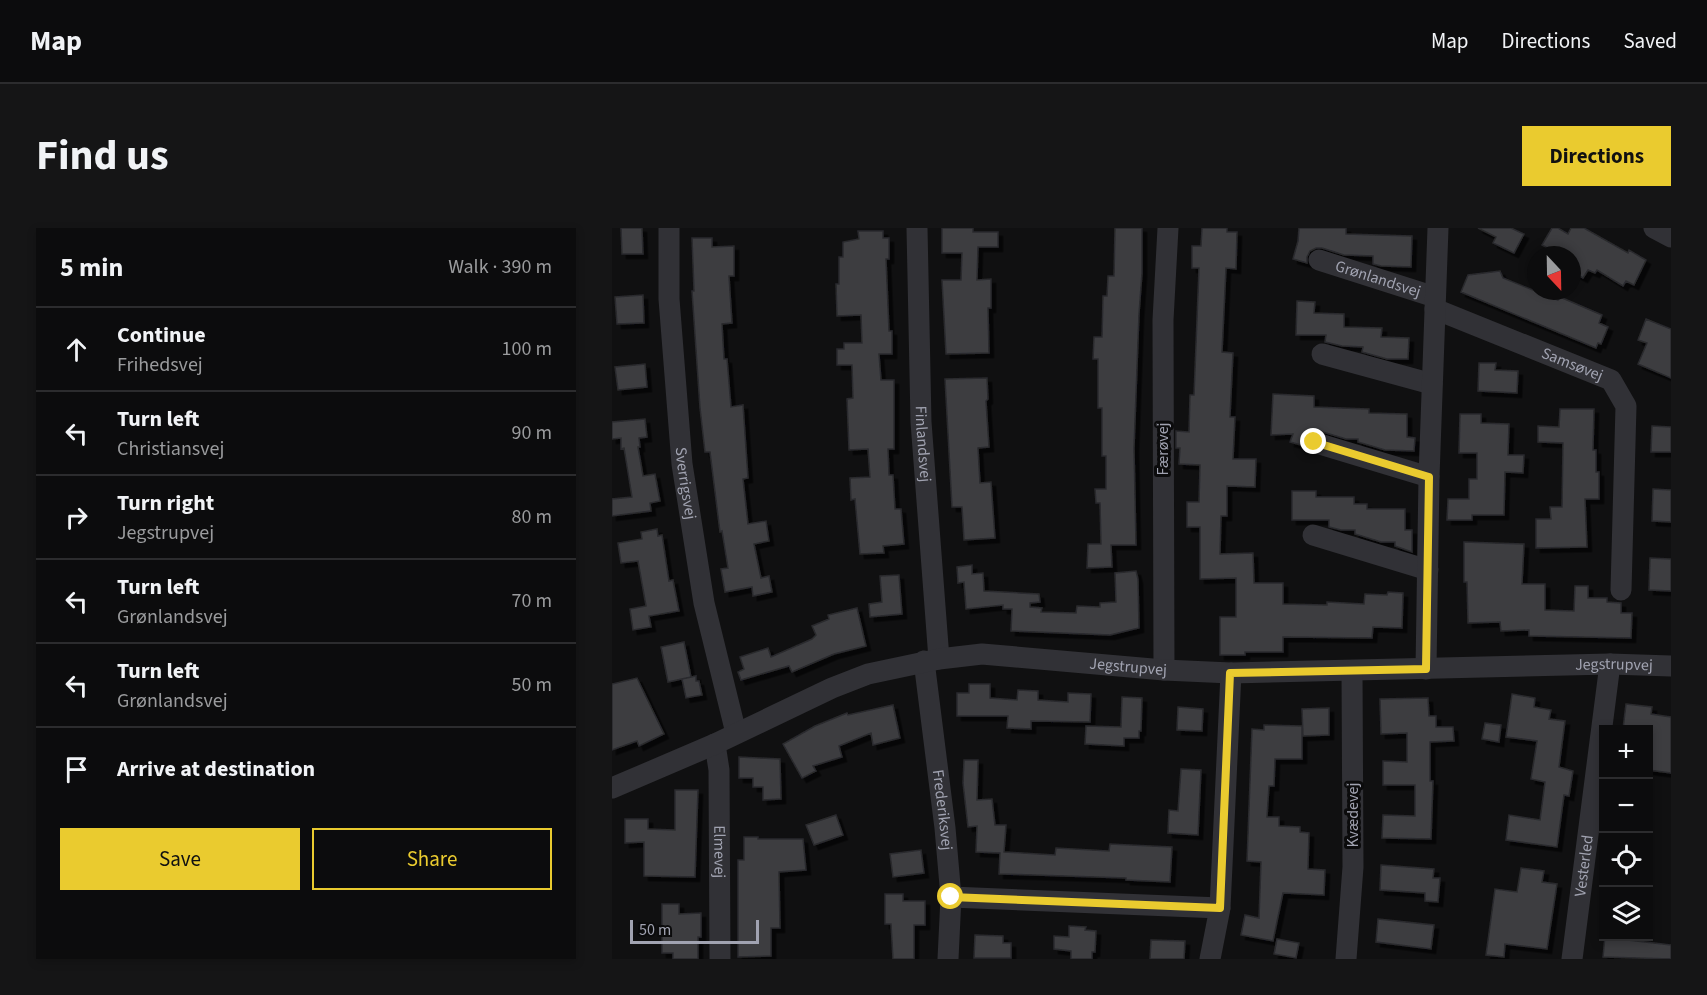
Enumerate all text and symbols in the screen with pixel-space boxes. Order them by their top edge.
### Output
text: Map [30,21,82,61]
text: Map [1431,26,1469,56]
text: Directions [1502,26,1590,56]
text: Saved [1623,26,1677,56]
text: Find us [36,126,169,186]
button: Directions [1522,126,1671,186]
north arrow [1527,246,1581,300]
text: 5 min [60,249,123,286]
text: Walk · 390 m [448,253,552,281]
street label: Grønlandsvej [1333,255,1424,303]
text: Continue [117,319,206,351]
icon: ahead [60,333,93,366]
text: 100 m [502,335,552,363]
street label: Samsøvej [1538,342,1606,387]
text: Frihedsvej [117,351,203,379]
text: Turn left [117,403,199,435]
street label: Finlandsvej [910,406,937,483]
icon: left [60,417,93,450]
text: 90 m [512,419,552,447]
street label: Færøvej [1152,422,1174,476]
route end [1300,428,1326,454]
text: Christiansvej [117,435,224,463]
street label: Sverrigsvej [670,446,702,521]
text: Turn right [117,487,214,519]
icon: right [60,501,93,534]
text: 80 m [512,503,552,531]
text: Jegstrupvej [117,519,214,547]
text: Turn left [117,571,199,603]
icon: left [60,585,93,618]
text: 70 m [512,587,552,615]
text: Grønlandsvej [117,603,228,631]
street label: Jegstrupvej [1089,652,1167,681]
street label: Jegstrupvej [1575,653,1653,676]
text: Turn left [117,655,199,687]
icon: left [60,669,93,702]
text: 50 m [512,671,552,699]
text: Grønlandsvej [117,687,228,715]
map controls [1599,725,1653,941]
button: + [1599,725,1653,779]
icon: arrive [60,753,93,786]
text: Arrive at destination [117,753,315,785]
street label: Frederiksvej [927,768,958,851]
button: − [1599,779,1653,833]
street label: Kvædevej [1342,783,1364,847]
street label: Elmevej [708,825,731,878]
button: Save [60,828,300,890]
button: Share [312,828,552,890]
button: locate [1599,833,1653,887]
street label: Vesterled [1569,834,1599,898]
route start [937,883,963,909]
button: layers [1599,887,1653,941]
scale bar [630,917,759,944]
text: 50 m [639,919,671,941]

